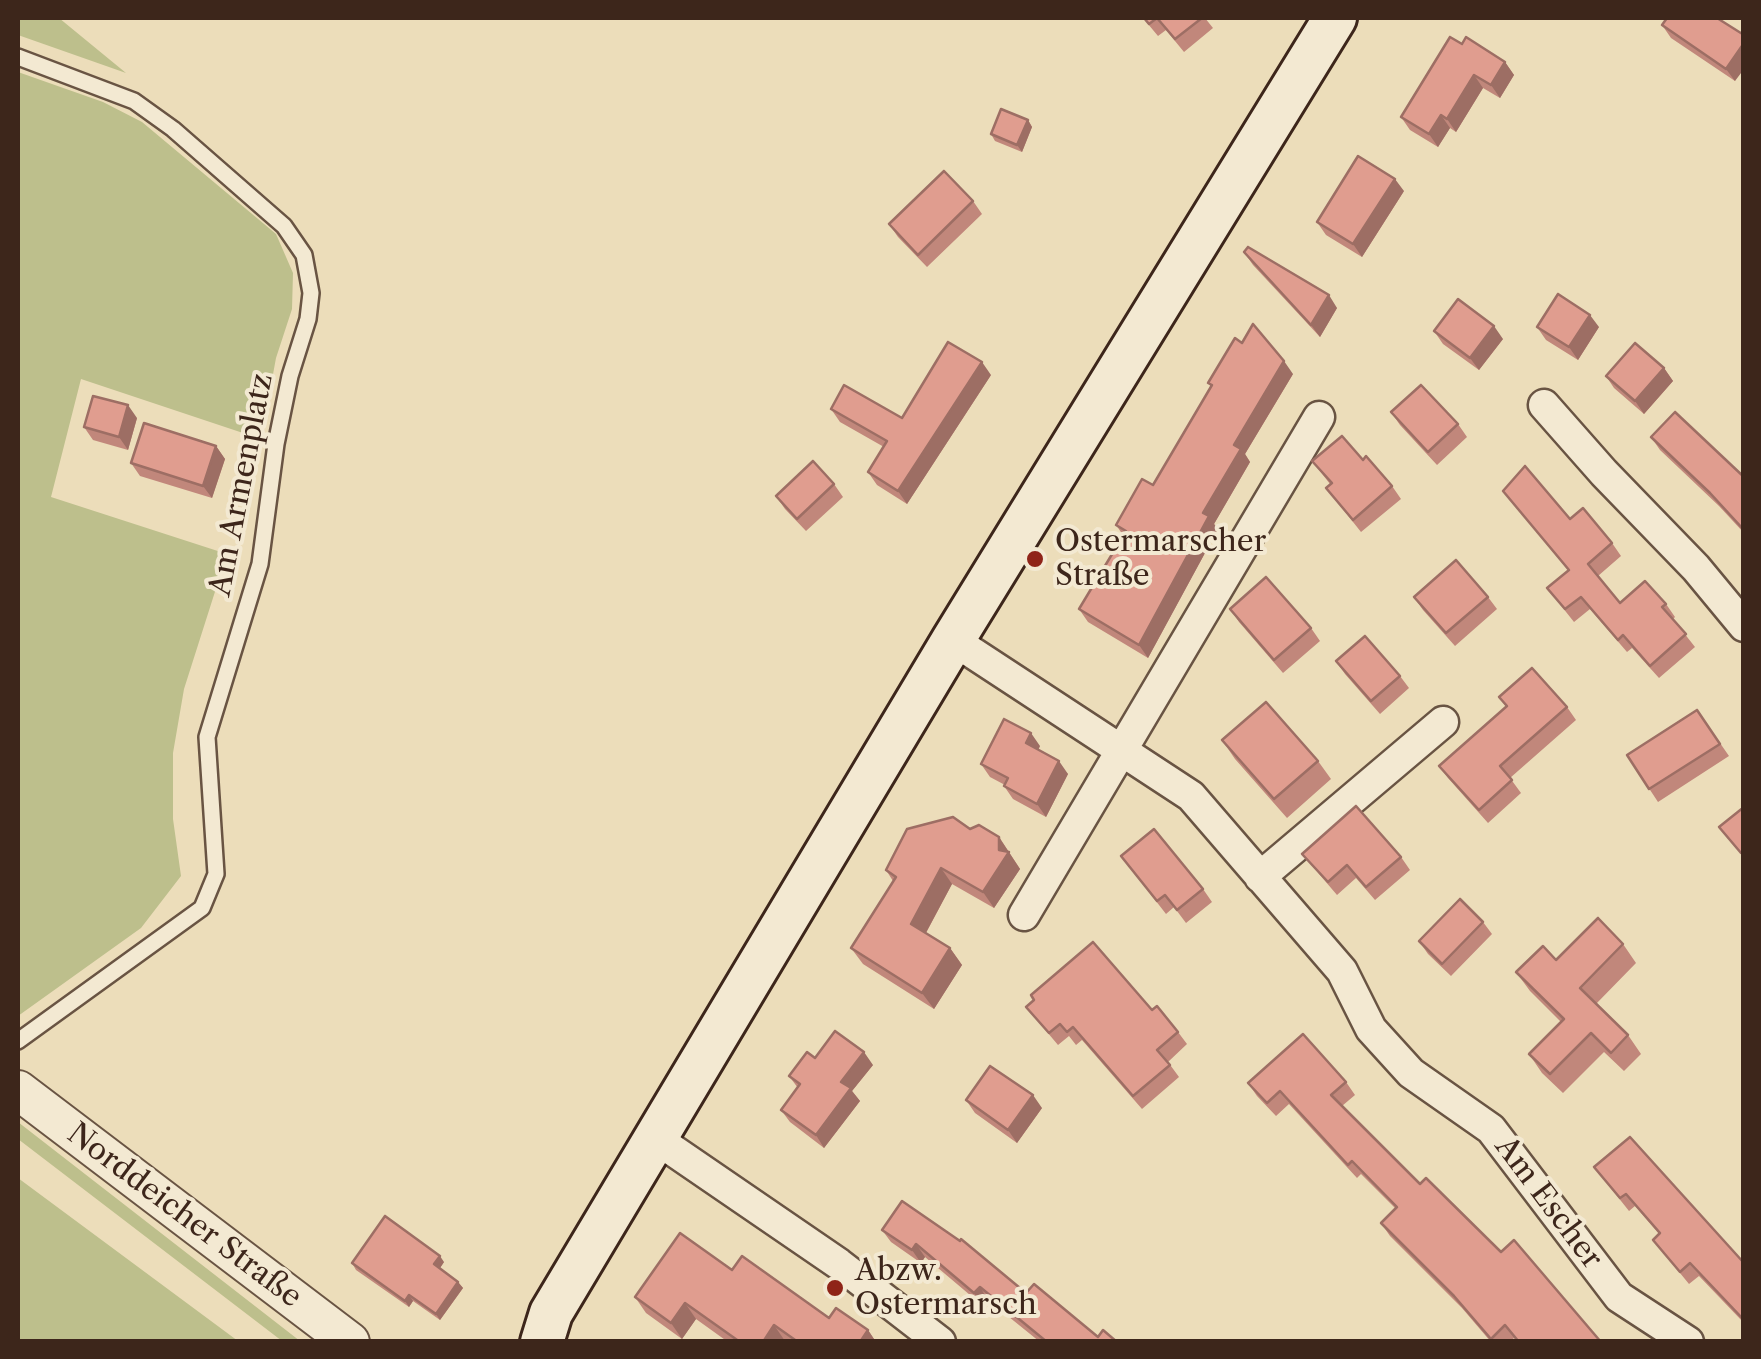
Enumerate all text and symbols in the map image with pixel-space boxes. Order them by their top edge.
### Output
street label: Am Armenplatz [203,371,281,599]
place label: Ostermarscher Straße [1055,524,1266,594]
marker: Ostermarscher Straße [1024,548,1046,570]
street label: Norddeicher Straße [60,1116,308,1316]
street label: Am Escher [1487,1130,1609,1276]
place label: Abzw. Ostermarsch [855,1253,1037,1324]
marker: Abzw. Ostermarsch [824,1277,846,1299]

